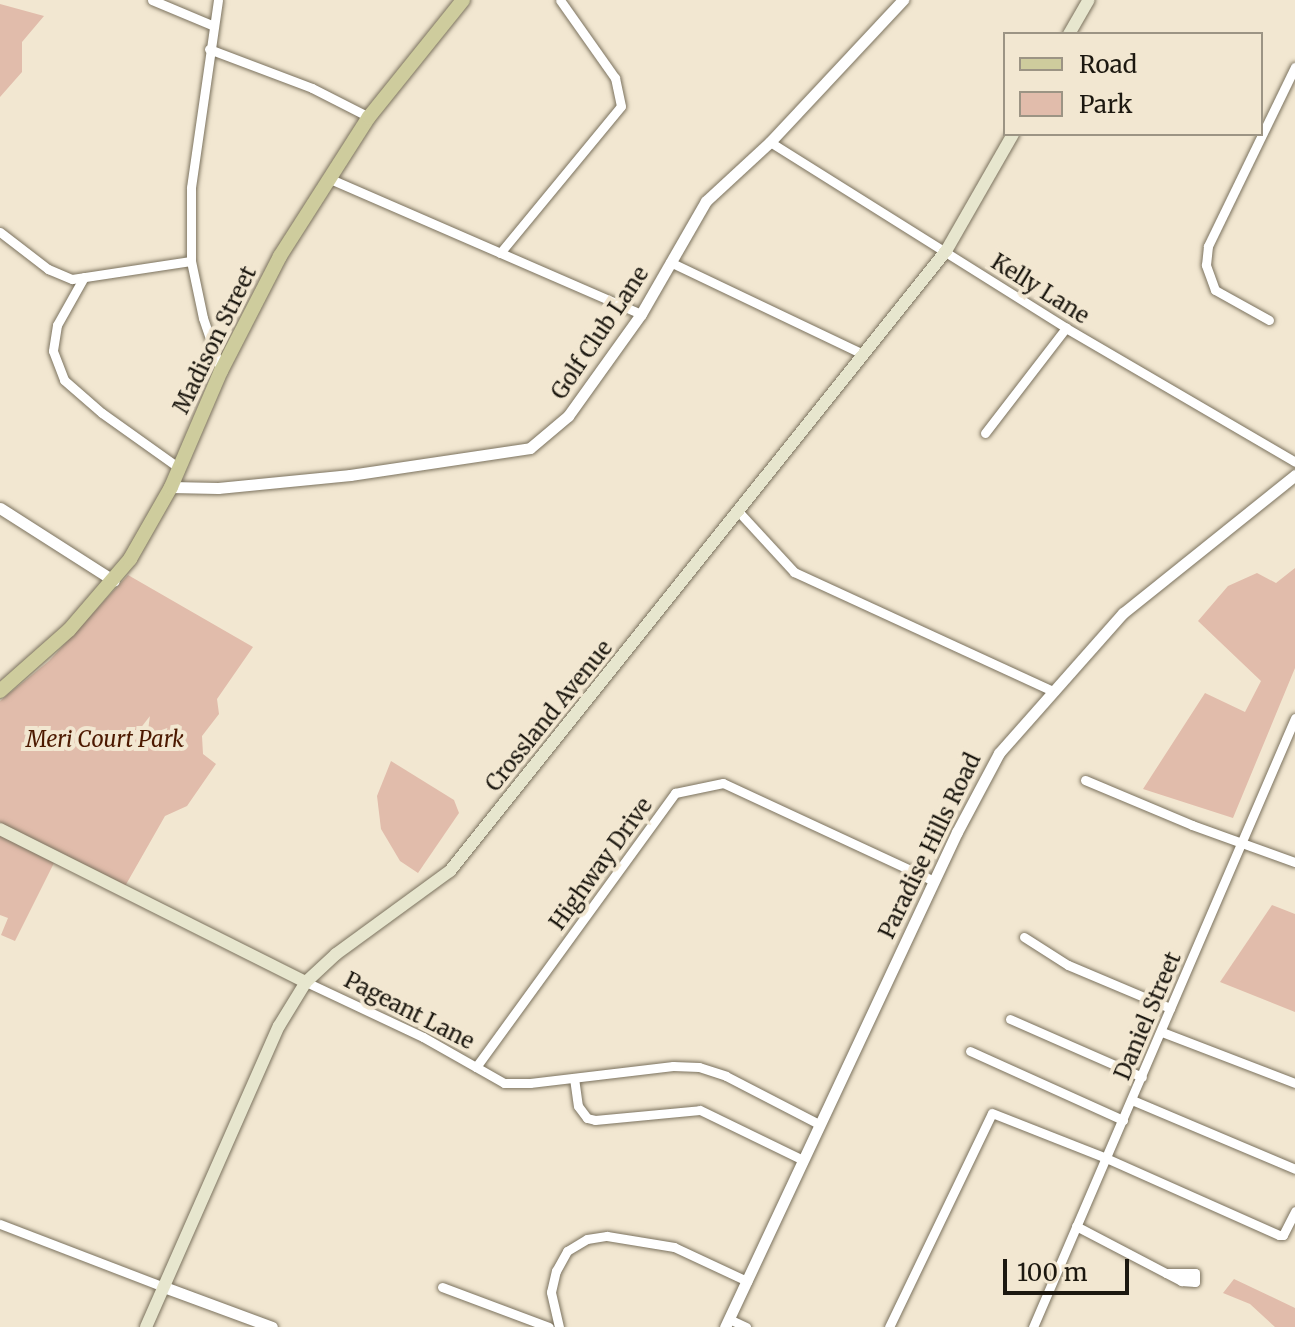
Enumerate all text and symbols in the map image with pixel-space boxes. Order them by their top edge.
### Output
legend [1003,32,1263,136]
text: Road [1079,49,1137,80]
text: Park [1079,89,1132,120]
street label: Kelly Lane [986,249,1094,329]
street label: Madison Street [168,262,262,418]
street label: Golf Club Lane [546,262,654,404]
street label: Crossland Avenue [480,635,618,797]
park label: Meri Court Park [26,727,184,753]
street label: Paradise Hills Road [874,749,986,943]
street label: Highway Drive [544,793,658,935]
street label: Daniel Street [1109,948,1187,1084]
street label: Pageant Lane [340,967,478,1055]
scale bar [1007,1243,1133,1293]
text: 100 m [1017,1257,1087,1288]

